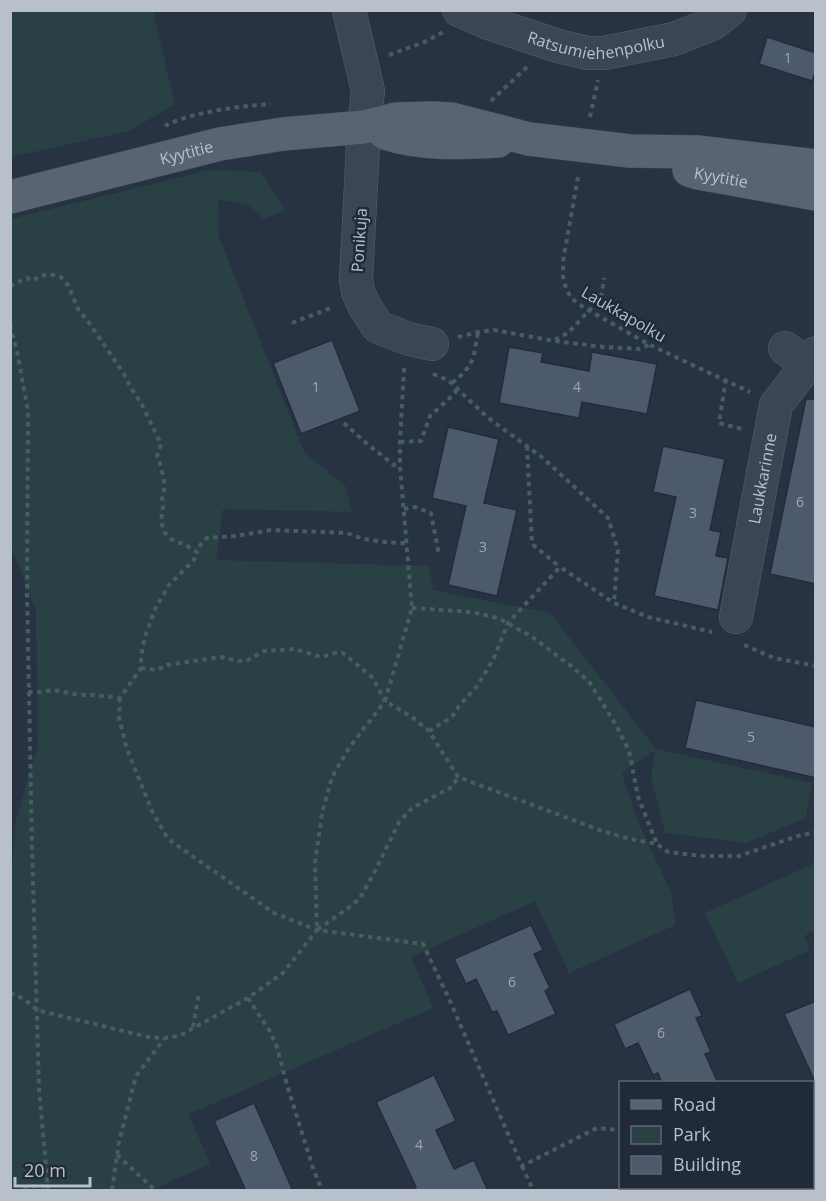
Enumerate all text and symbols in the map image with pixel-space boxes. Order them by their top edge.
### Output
street label: Ratsumiehenpolku [525,26,667,64]
house number: 1 [784,48,792,67]
street label: Kyytitie [157,135,216,170]
street label: Kyytitie [692,162,750,193]
street label: Ponikuja [346,207,372,273]
street label: Laukkapolku [578,281,670,347]
house number: 1 [312,377,320,396]
house number: 4 [573,377,581,396]
street label: Laukkarinne [743,431,781,526]
house number: 6 [796,492,804,511]
house number: 3 [689,503,697,522]
house number: 3 [479,537,487,556]
house number: 5 [747,727,755,746]
house number: 6 [508,972,516,991]
house number: 6 [657,1023,665,1042]
legend [619,1081,814,1189]
text: Road [673,1092,716,1116]
text: Park [673,1122,711,1146]
house number: 4 [415,1135,423,1154]
house number: 8 [250,1146,258,1165]
scale bar [15,1150,90,1188]
text: Building [673,1152,741,1176]
text: 20 m [24,1158,66,1182]

